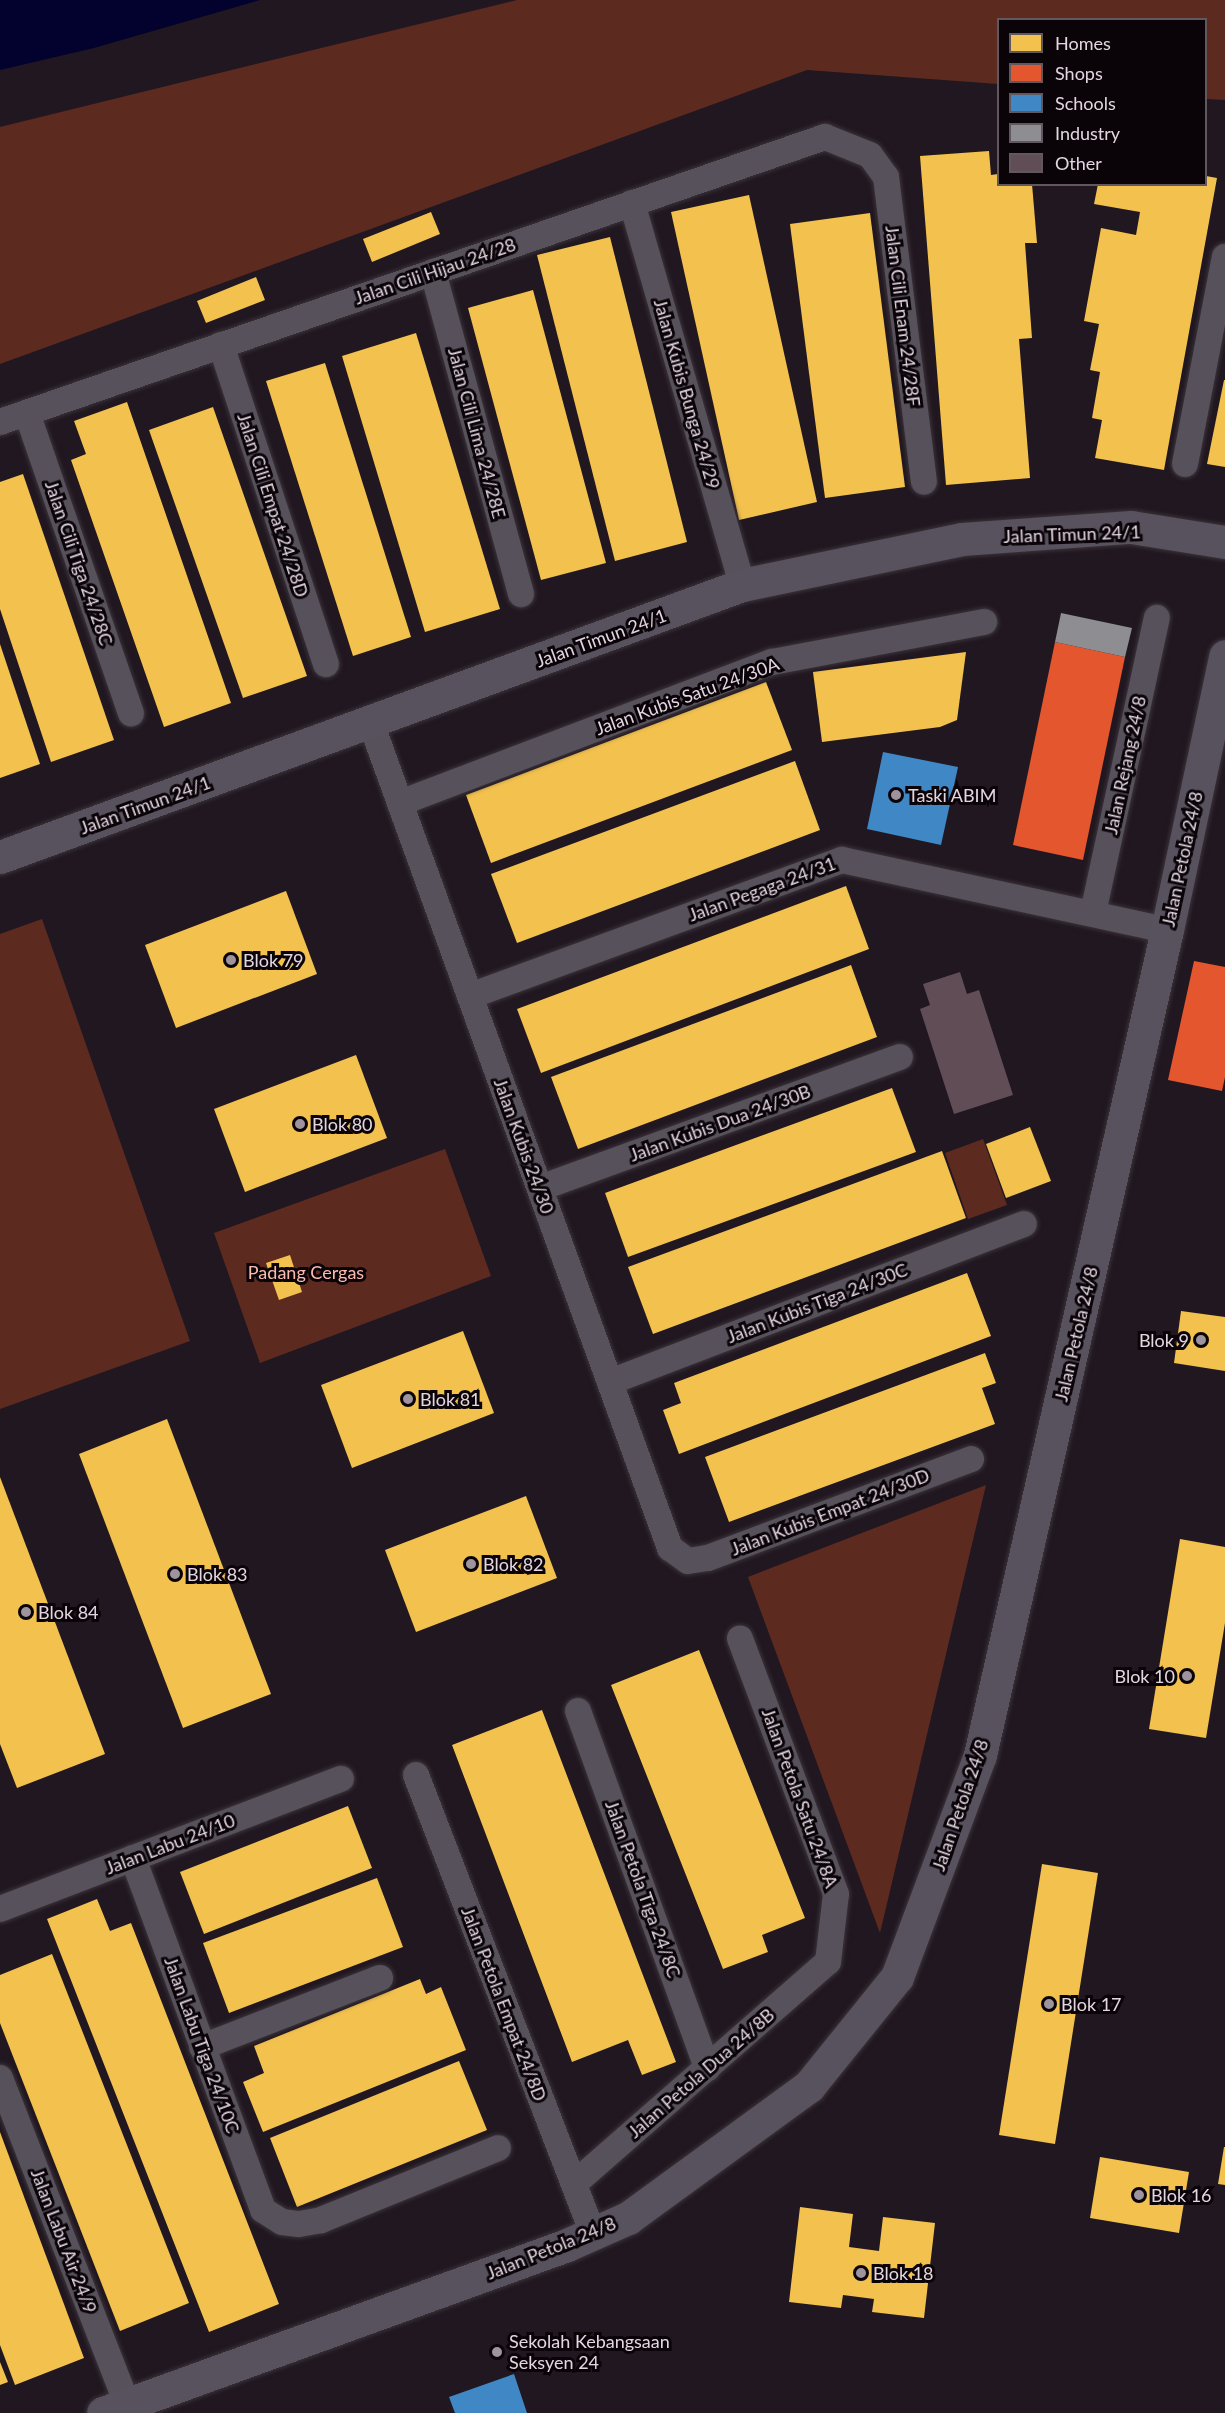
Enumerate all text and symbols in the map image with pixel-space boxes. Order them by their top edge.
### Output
legend [997,18,1207,186]
text: Homes [1055,32,1111,54]
text: Shops [1055,62,1103,84]
text: Schools [1055,92,1116,114]
text: Industry [1055,122,1120,144]
text: Other [1055,152,1102,174]
street label: Jalan Cili Enam 24/28F [881,224,925,408]
street label: Jalan Cili Hijau 24/28 [351,233,519,309]
street label: Jalan Kubis Bunga 24/29 [650,296,724,492]
street label: Jalan Cili Lima 24/28E [444,345,510,521]
street label: Jalan Cili Empat 24/28D [233,410,313,600]
street label: Jalan Cili Tiga 24/28C [41,478,117,648]
street label: Jalan Timun 24/1 [1003,521,1141,547]
street label: Jalan Timun 24/1 [533,604,669,672]
street label: Jalan Kubis Satu 24/30A [592,653,782,739]
street label: Jalan Rejang 24/8 [1100,694,1150,836]
street label: Jalan Timun 24/1 [77,771,213,839]
place label: Taski ABIM [908,784,997,806]
marker: Taski ABIM [889,788,903,802]
street label: Jalan Petola 24/8 [1157,789,1207,929]
street label: Jalan Pegaga 24/31 [685,852,839,926]
place label: Blok 79 [243,949,304,971]
marker: Blok 79 [224,953,238,967]
street label: Jalan Kubis 24/30 [490,1075,558,1217]
street label: Jalan Kubis Dua 24/30B [627,1080,813,1166]
place label: Blok 80 [312,1113,373,1135]
marker: Blok 80 [293,1117,307,1131]
street label: Jalan Kubis Tiga 24/30C [723,1259,911,1347]
park label: Padang Cergas [248,1261,364,1283]
street label: Jalan Petola 24/8 [1050,1264,1102,1404]
place label: Blok 9 [1139,1329,1189,1351]
marker: Blok 9 [1194,1333,1208,1347]
place label: Blok 81 [420,1388,481,1410]
marker: Blok 81 [401,1392,415,1406]
street label: Jalan Kubis Empat 24/30D [728,1464,932,1560]
place label: Blok 82 [483,1553,544,1575]
marker: Blok 82 [464,1557,478,1571]
place label: Blok 83 [187,1563,248,1585]
marker: Blok 83 [168,1567,182,1581]
place label: Blok 84 [38,1601,99,1623]
marker: Blok 84 [19,1605,33,1619]
place label: Blok 10 [1114,1665,1175,1687]
marker: Blok 10 [1180,1669,1194,1683]
street label: Jalan Petola Satu 24/8A [757,1705,843,1891]
street label: Jalan Petola 24/8 [927,1736,993,1874]
street label: Jalan Petola Tiga 24/8C [601,1797,685,1981]
street label: Jalan Labu 24/10 [102,1809,238,1879]
street label: Jalan Petola Empat 24/8D [457,1904,551,2104]
street label: Jalan Labu Tiga 24/10C [160,1954,244,2136]
place label: Blok 17 [1061,1993,1122,2015]
marker: Blok 17 [1042,1997,1056,2011]
street label: Jalan Petola Dua 24/8B [624,2004,778,2142]
street label: Jalan Labu Air 24/9 [26,2165,102,2317]
place label: Blok 16 [1151,2184,1212,2206]
marker: Blok 16 [1132,2188,1146,2202]
street label: Jalan Petola 24/8 [483,2212,619,2284]
place label: Blok 18 [873,2262,934,2284]
marker: Blok 18 [854,2266,868,2280]
place label: Sekolah Kebangsaan Seksyen 24 [509,2331,670,2374]
marker: Sekolah Kebangsaan Seksyen 24 [490,2345,504,2359]

